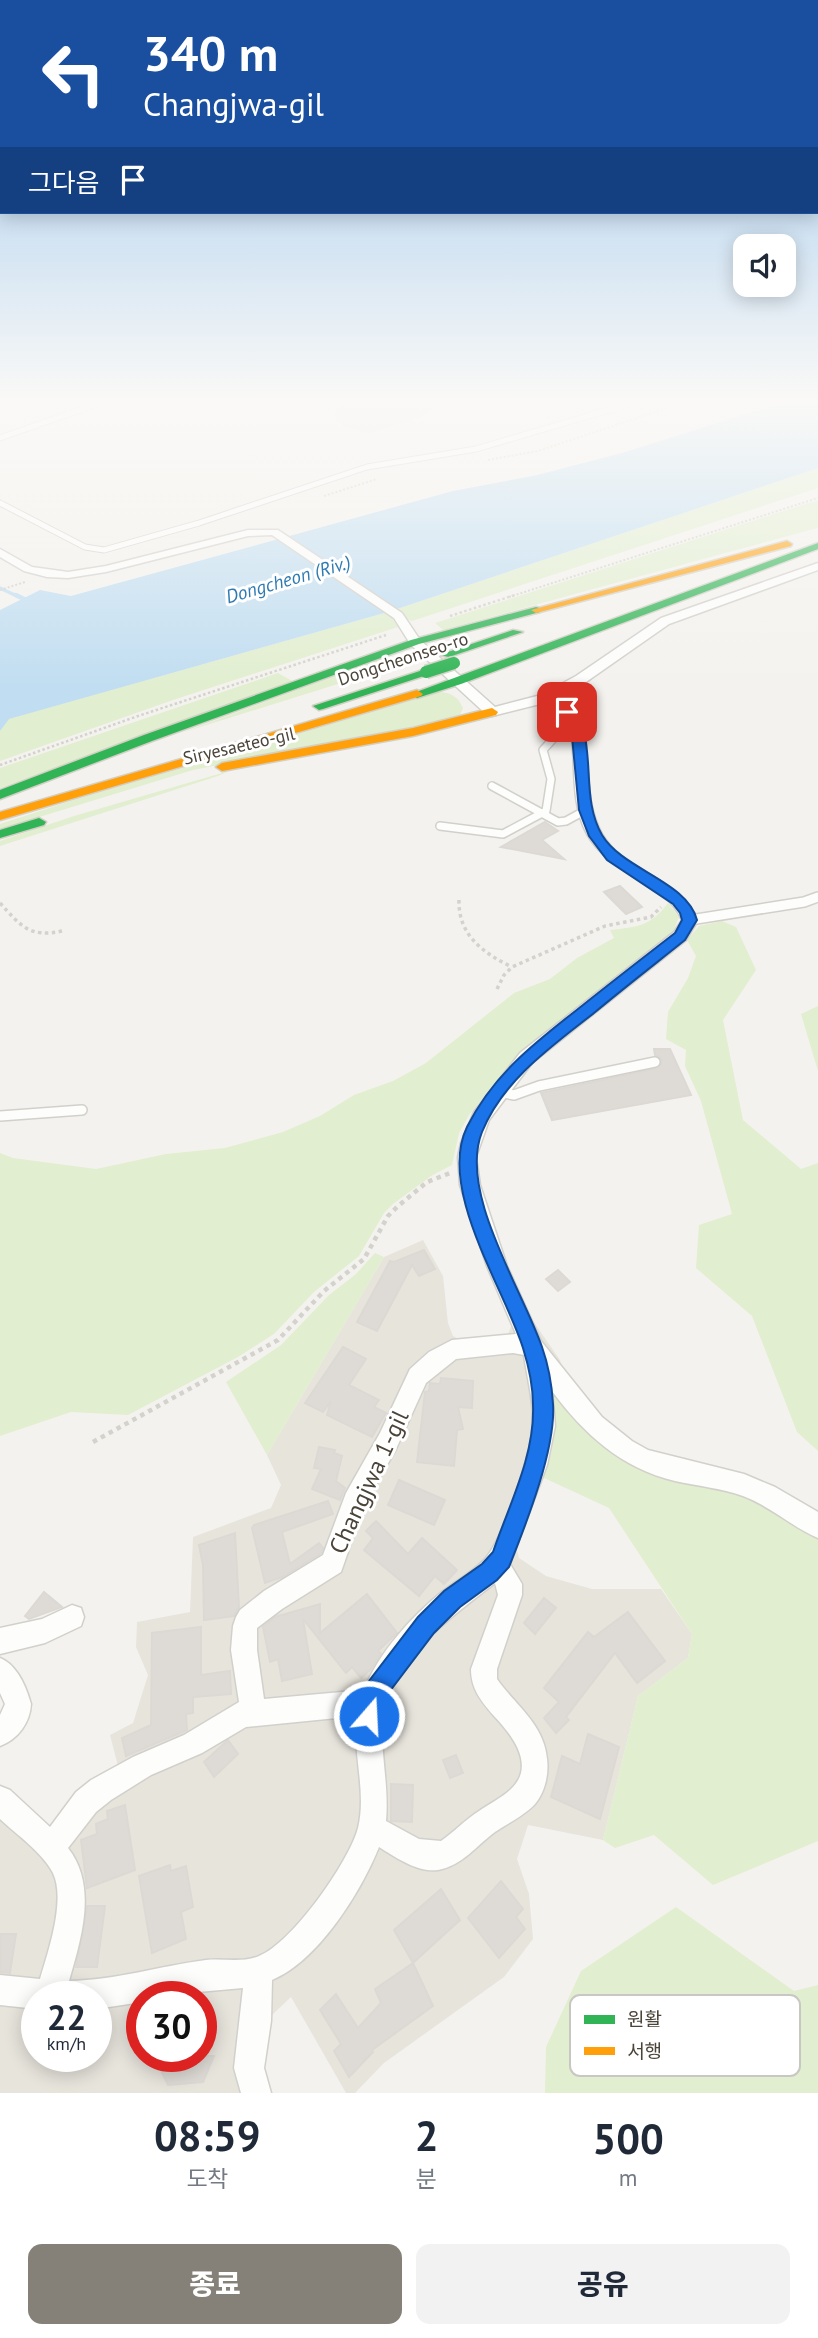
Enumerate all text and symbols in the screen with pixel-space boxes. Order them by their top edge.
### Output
text: 340 m [143,21,278,85]
icon: left [28,28,119,119]
text: Changjwa-gil [143,83,324,125]
icon: arrive [114,161,152,199]
text: 그다음 [28,166,100,199]
map controls [733,234,796,297]
button: sound [733,234,796,297]
water label: Dongcheon (Riv.) [223,550,353,608]
street label: Dongcheonseo-ro [335,627,471,690]
pin [537,682,597,742]
icon: arrive [548,693,586,731]
street label: Siryesaeteo-gil [181,721,298,770]
street label: Changjwa 1-gil [322,1405,415,1559]
position arrow [332,1679,406,1753]
speed limit sign: 30 [126,1981,217,2072]
text: 22 [47,1994,86,2040]
legend [570,1995,800,2076]
text: 원활 [627,2007,662,2031]
text: km/h [47,2032,86,2055]
text: 서행 [627,2039,662,2063]
text: 08:59 [154,2108,261,2163]
text: 2 [415,2108,438,2163]
text: 500 [592,2111,664,2166]
text: m [619,2163,638,2192]
text: 도착 [186,2164,228,2193]
text: 분 [416,2164,437,2193]
button: 종료 [28,2244,402,2324]
button: 공유 [416,2244,790,2324]

